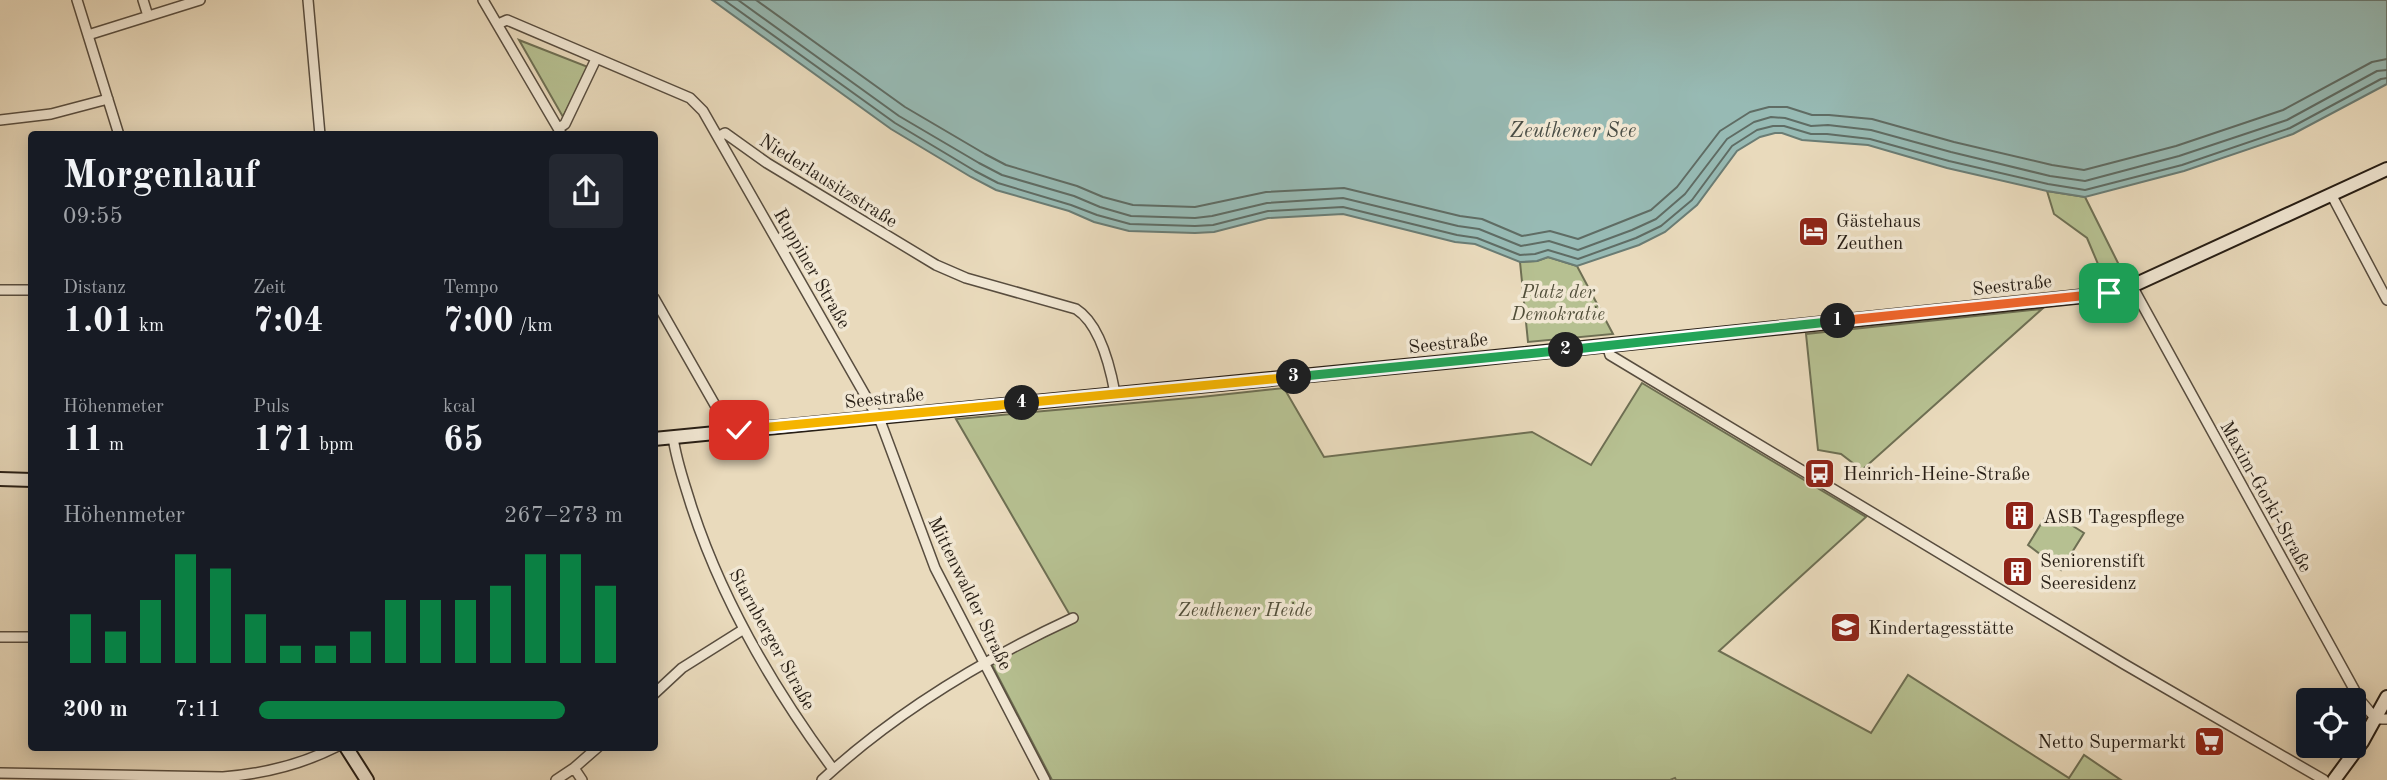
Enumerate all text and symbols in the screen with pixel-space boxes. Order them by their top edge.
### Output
water label: Zeuthener See [1510,121,1636,142]
street label: Niederlausitzstraße [755,132,900,232]
button: share [549,154,623,228]
text: Morgenlauf [63,158,258,196]
text: 09:55 [63,205,123,228]
street label: Ruppiner Straße [769,206,853,332]
place label: Gästehaus Zeuthen [1836,213,1921,254]
hotel icon: Gästehaus Zeuthen [1796,214,1830,248]
pin [2079,263,2139,323]
street label: Seestraße [1971,273,2053,300]
icon: arrive [2090,274,2128,312]
text: Distanz [63,279,126,298]
text: Zeit [253,279,286,298]
text: Tempo [443,279,498,298]
park label: Platz der Demokratie [1510,284,1605,325]
text: 1.01 [63,304,134,339]
text: 7:04 [253,304,324,339]
text: 7:00 [443,304,514,339]
pin: 1 [1820,304,1856,338]
text: 1 [1832,311,1843,330]
text: km [134,317,164,336]
text: /km [514,317,553,336]
street label: Seestraße [1407,331,1489,358]
pin: 2 [1548,332,1584,368]
text: 2 [1560,340,1571,359]
pin: 3 [1276,360,1312,394]
text: 3 [1288,367,1299,386]
street label: Seestraße [843,386,925,413]
pin: 4 [1004,386,1040,420]
text: 4 [1016,393,1027,412]
text: Höhenmeter [63,398,164,417]
text: Puls [253,398,289,417]
text: kcal [443,398,476,417]
pin [709,400,769,460]
icon: check [720,411,758,449]
street label: Maxim-Gorki-Straße [2215,418,2314,576]
text: 11 [63,423,104,458]
text: 171 [253,423,314,458]
text: 65 [443,423,484,458]
text: m [104,436,124,455]
text: bpm [314,436,354,455]
bus stop icon: Heinrich-Heine-Straße [1803,456,1837,490]
place label: Heinrich-Heine-Straße [1843,466,2030,485]
building icon: ASB Tagespflege [2003,499,2037,533]
text: Höhenmeter [63,504,185,527]
text: 267–273 m [504,504,623,527]
place label: ASB Tagespflege [2043,509,2185,528]
street label: Mittenwalder Straße [923,514,1014,674]
place label: Seniorenstift Seeresidenz [2040,553,2145,594]
building icon: Seniorenstift Seeresidenz [2000,554,2034,588]
street label: Starnberger Straße [724,566,818,714]
park label: Zeuthener Heide [1178,602,1312,621]
school or university icon: Kindertagesstätte [1828,610,1862,644]
place label: Kindertagesstätte [1868,620,2014,639]
map controls [2296,688,2366,758]
button: locate [2296,688,2366,758]
text: 200 m [63,698,128,721]
text: 7:11 [175,698,221,721]
supermarket icon: Netto Supermarkt [2192,724,2226,758]
place label: Netto Supermarkt [2037,734,2186,753]

